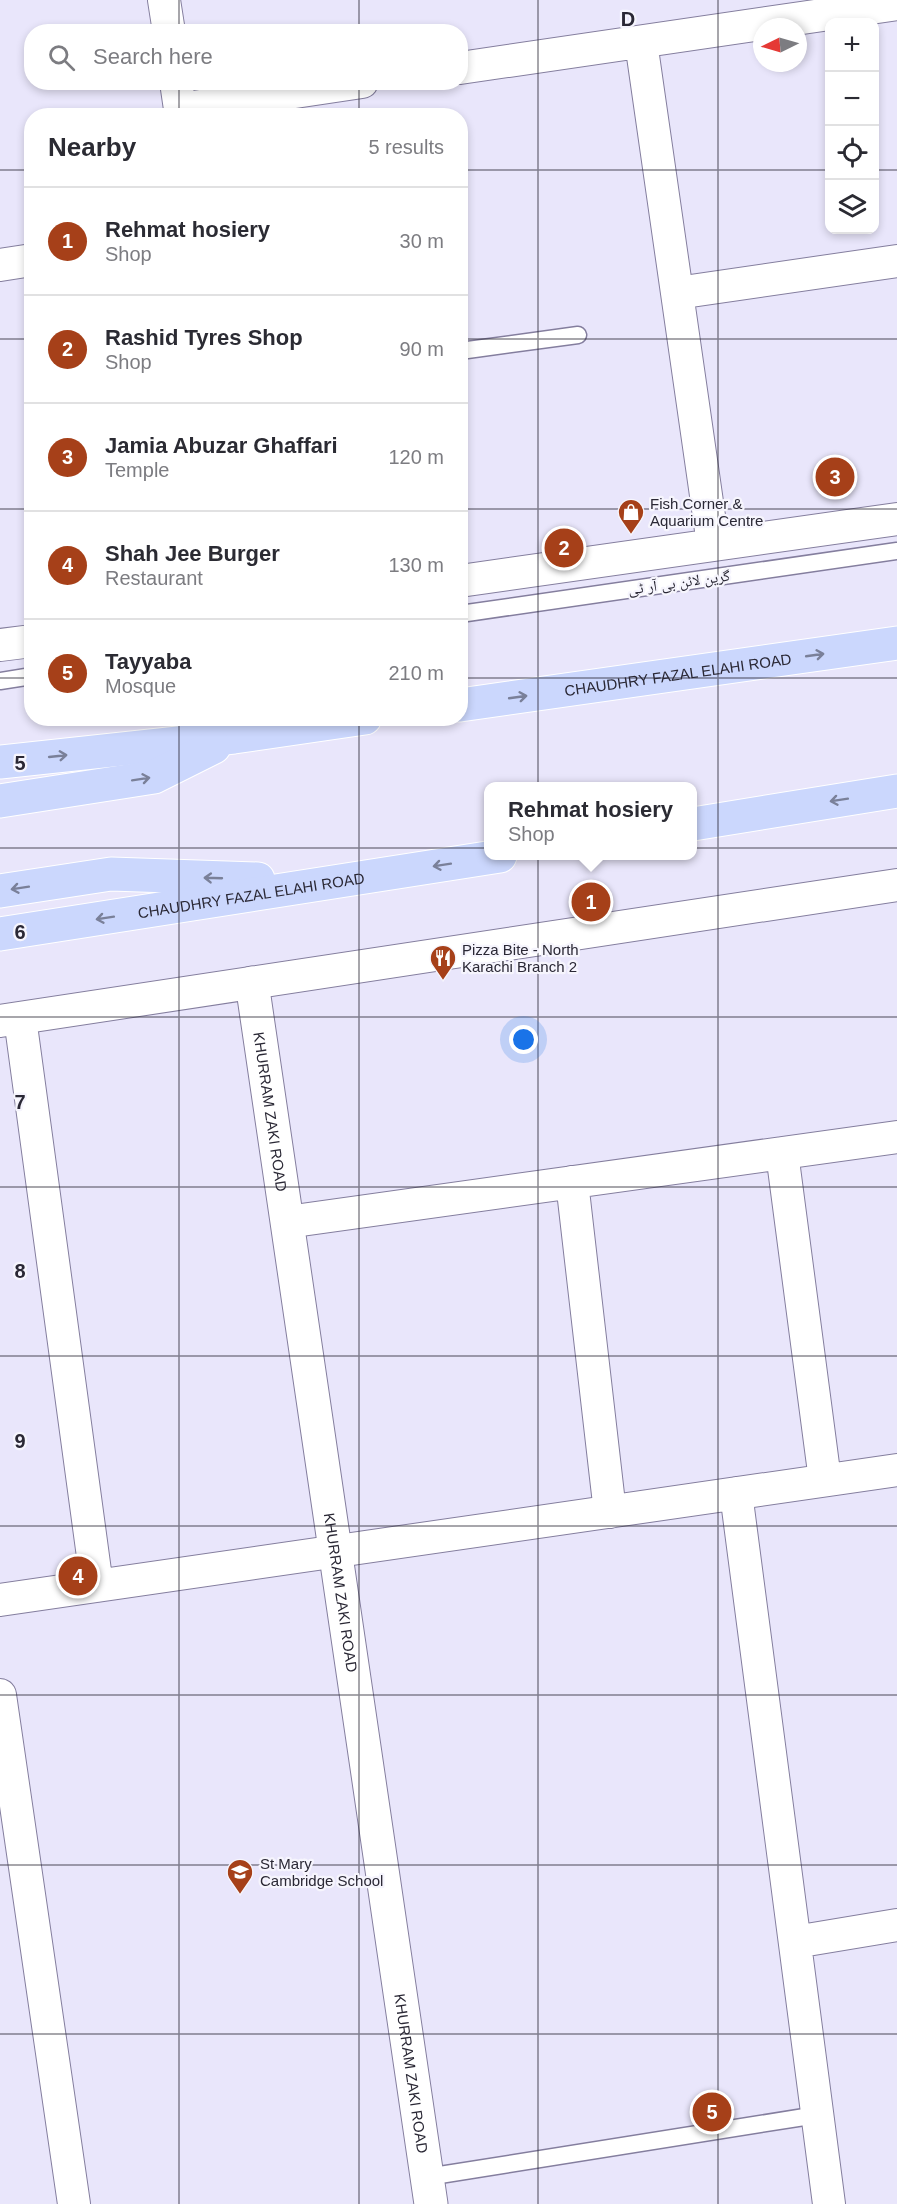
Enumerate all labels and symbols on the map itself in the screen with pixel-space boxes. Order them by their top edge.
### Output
text: D [621,8,635,30]
north arrow [753,18,807,72]
pin: 3 [816,454,854,500]
place label: Fish Corner & Aquarium Centre [650,495,763,529]
shop icon: Fish Corner & Aquarium Centre [616,497,646,535]
pin: 2 [544,526,584,570]
street label: گرین لائن بی آر ٹی [627,566,732,600]
one-way arrow [805,649,825,660]
street label: CHAUDHRY FAZAL ELAHI ROAD [563,650,793,699]
one-way arrow [508,691,528,702]
one-way arrow [48,750,68,761]
text: 5 [14,752,26,774]
one-way arrow [130,773,150,784]
one-way arrow [830,795,850,806]
one-way arrow [433,860,453,871]
street label: CHAUDHRY FAZAL ELAHI ROAD [136,869,366,921]
one-way arrow [204,872,224,883]
pin: 1 [572,880,610,924]
one-way arrow [10,883,30,894]
one-way arrow [95,913,115,924]
text: 6 [14,921,26,943]
place label: Pizza Bite - North Karachi Branch 2 [462,941,579,975]
restaurant icon: Pizza Bite - North Karachi Branch 2 [428,943,458,981]
your location [509,1025,538,1054]
street label: KHURRAM ZAKI ROAD [251,1031,291,1193]
text: 7 [14,1091,26,1113]
text: 8 [14,1260,26,1282]
text: 9 [14,1430,26,1452]
street label: KHURRAM ZAKI ROAD [321,1512,361,1674]
pin: 4 [58,1554,98,1598]
place label: St Mary Cambridge School [260,1855,383,1889]
school or university icon: St Mary Cambridge School [225,1857,255,1895]
street label: KHURRAM ZAKI ROAD [392,1992,432,2154]
pin: 5 [692,2090,732,2134]

